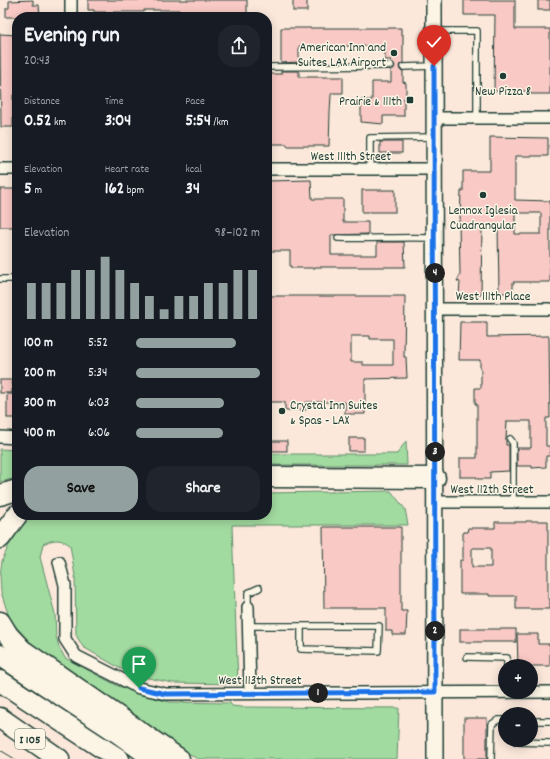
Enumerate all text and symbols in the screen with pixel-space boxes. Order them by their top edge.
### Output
text: Evening run [24,21,120,52]
button: share [218,25,260,67]
pin [417,25,451,66]
icon: check [423,31,445,53]
place label: American Inn and Suites LAX Airport [298,39,386,73]
marker: American Inn and Suites LAX Airport [389,48,399,58]
text: 20:43 [24,52,50,71]
marker: New Pizza 8 [498,71,508,81]
place label: New Pizza 8 [475,83,531,102]
place label: Prairie & 111th [339,93,402,112]
text: Distance [24,94,60,110]
text: Time [105,94,123,110]
text: Pace [185,94,205,110]
marker: Prairie & 111th [405,95,415,105]
text: 0.52 [24,110,51,134]
text: 3:04 [105,110,131,134]
text: 5:54 [185,110,211,134]
text: km [51,115,66,131]
text: /km [211,115,229,131]
street label: West 111th Street [311,148,391,167]
text: Elevation [24,162,62,178]
text: Heart rate [105,162,149,178]
text: kcal [185,162,202,178]
text: 5 [24,178,32,202]
text: 162 [105,178,124,202]
text: 34 [185,178,200,202]
text: m [32,183,42,199]
text: bpm [124,183,144,199]
marker: Lennox Iglesia Cuadrangular [478,190,488,200]
place label: Lennox Iglesia Cuadrangular [448,202,518,236]
text: Elevation [24,224,69,243]
text: 98–102 m [215,224,260,243]
pin: 4 [425,263,445,283]
text: 4 [433,265,437,281]
street label: West 111th Place [456,288,531,307]
text: 100 m [24,334,53,353]
text: 5:52 [88,334,108,353]
text: 200 m [24,364,56,383]
text: 5:34 [88,364,107,383]
text: 300 m [24,394,56,413]
text: 6:03 [88,394,109,413]
place label: Crystal Inn Suites & Spas - LAX [290,397,378,431]
marker: Crystal Inn Suites & Spas - LAX [277,406,287,416]
text: 400 m [24,424,55,443]
text: 6:06 [88,424,110,443]
pin: 3 [425,442,445,462]
text: 3 [433,444,437,460]
button: Save [24,466,138,512]
button: Share [146,466,260,512]
street label: West 112th Street [450,481,534,500]
pin: 2 [425,621,445,641]
text: 2 [433,623,437,639]
pin [122,647,156,688]
icon: arrive [128,653,150,675]
map controls [498,659,538,747]
button: + [498,659,538,699]
street label: West 113th Street [218,672,302,691]
pin: 1 [308,683,328,703]
text: 1 [317,685,319,701]
button: − [498,707,538,747]
road number: I 105 [15,729,45,749]

